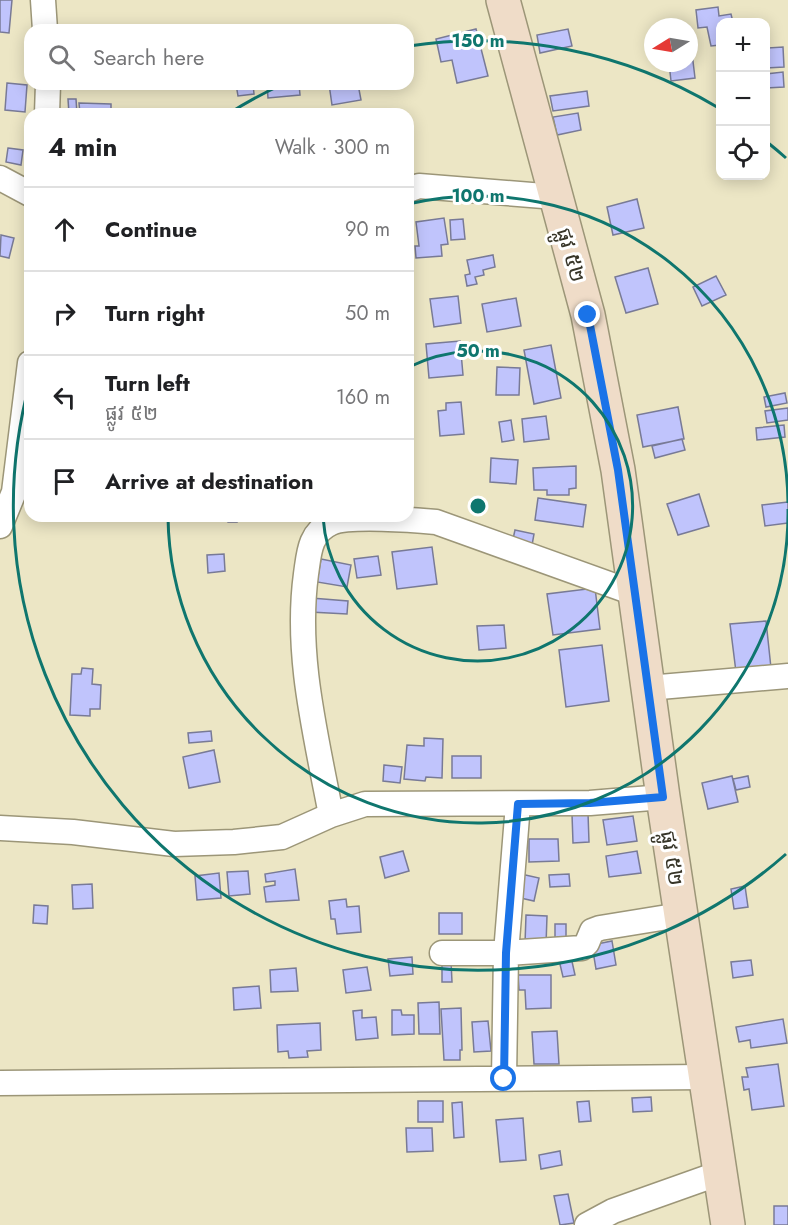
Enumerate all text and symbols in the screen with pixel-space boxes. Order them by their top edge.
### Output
north arrow [644,18,698,72]
map controls [716,18,770,180]
button: + [716,18,770,72]
search box [24,24,414,90]
text: 150 m [452,28,504,54]
icon: search [45,41,78,74]
text: Search here [93,41,204,73]
button: − [716,72,770,126]
button: locate [716,126,770,180]
text: 4 min [48,128,117,166]
text: Walk · 300 m [275,133,390,162]
text: 100 m [451,183,505,209]
icon: ahead [48,213,81,246]
text: Continue [105,213,197,245]
text: 90 m [345,215,390,244]
street label: ផ្លូវ ៥២ [545,224,593,287]
icon: right [48,297,81,330]
text: Turn right [105,297,205,329]
text: 50 m [345,299,390,328]
route end [574,301,600,327]
text: 50 m [456,338,500,364]
text: Turn left [105,367,190,399]
icon: left [48,381,81,414]
text: 160 m [336,383,390,412]
text: ផ្លូវ ៥២ [105,399,158,428]
icon: arrive [48,465,81,498]
text: Arrive at destination [105,465,314,497]
centre of rings [468,496,488,516]
street label: ផ្លូវ ៥២ [649,828,691,888]
route start [490,1065,516,1091]

